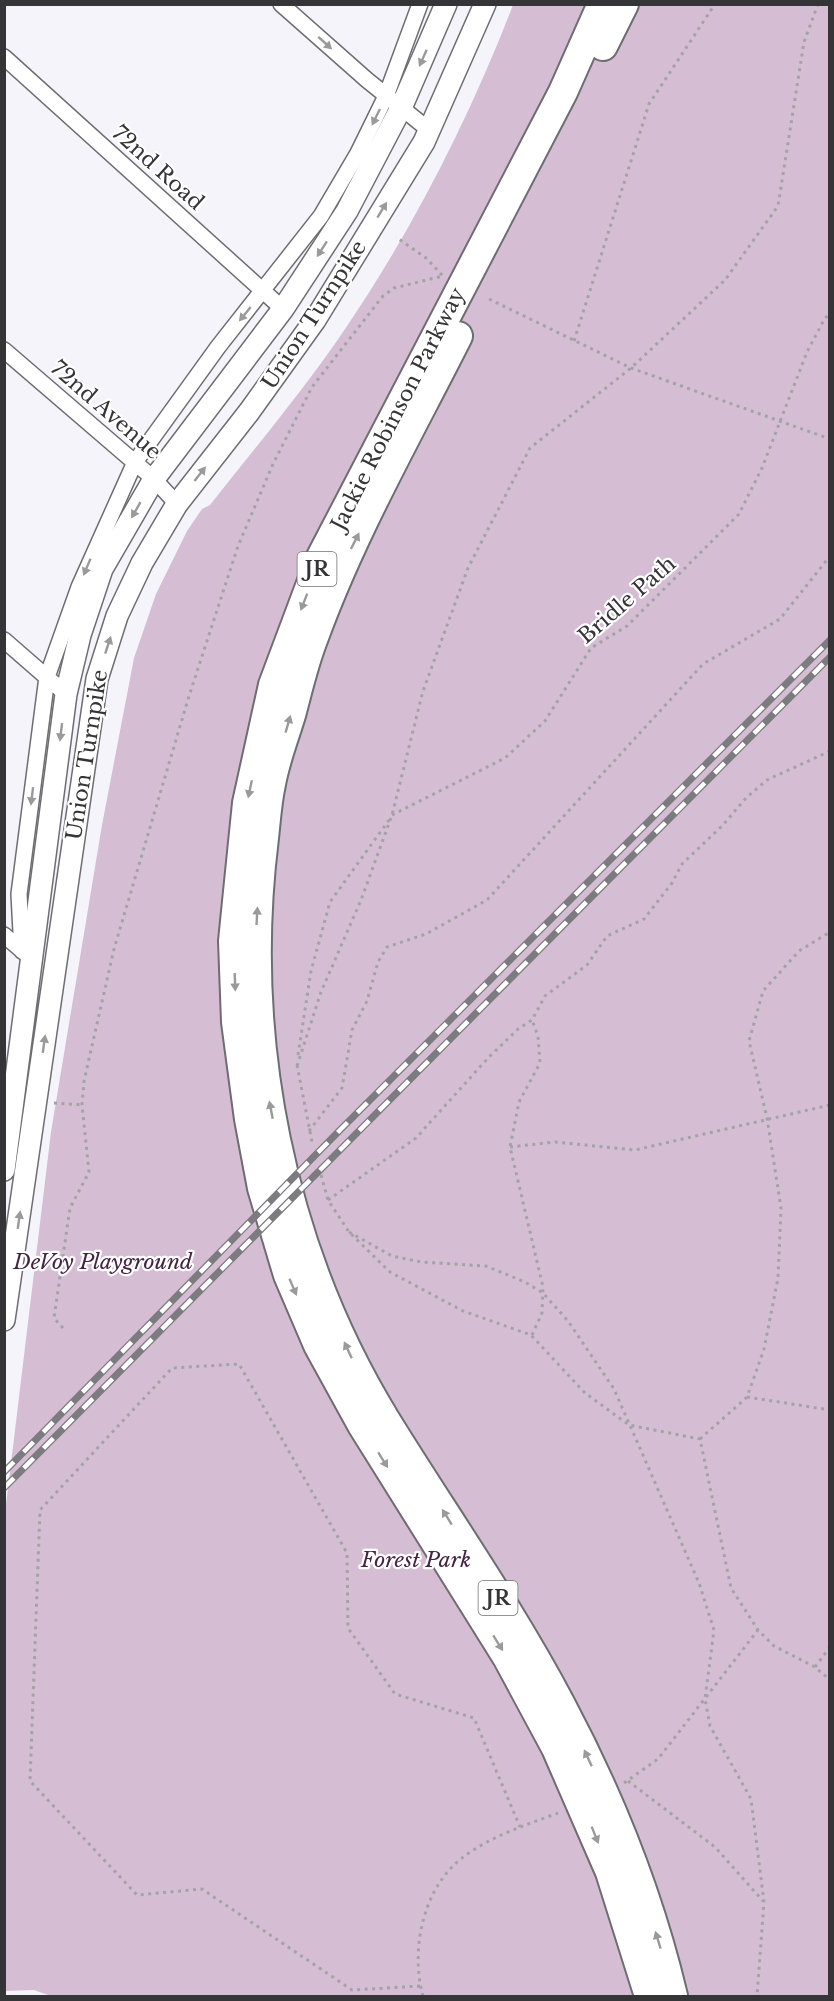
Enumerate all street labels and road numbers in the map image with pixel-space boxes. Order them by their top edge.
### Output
street label: 72nd Road [107,120,209,216]
street label: Union Turnpike [256,236,372,394]
street label: Jackie Robinson Parkway [324,283,471,537]
street label: 72nd Avenue [46,355,166,465]
street label: Bridle Path [573,551,681,649]
road number: JR [298,552,336,586]
street label: Union Turnpike [61,668,113,842]
road number: JR [478,1581,518,1615]

